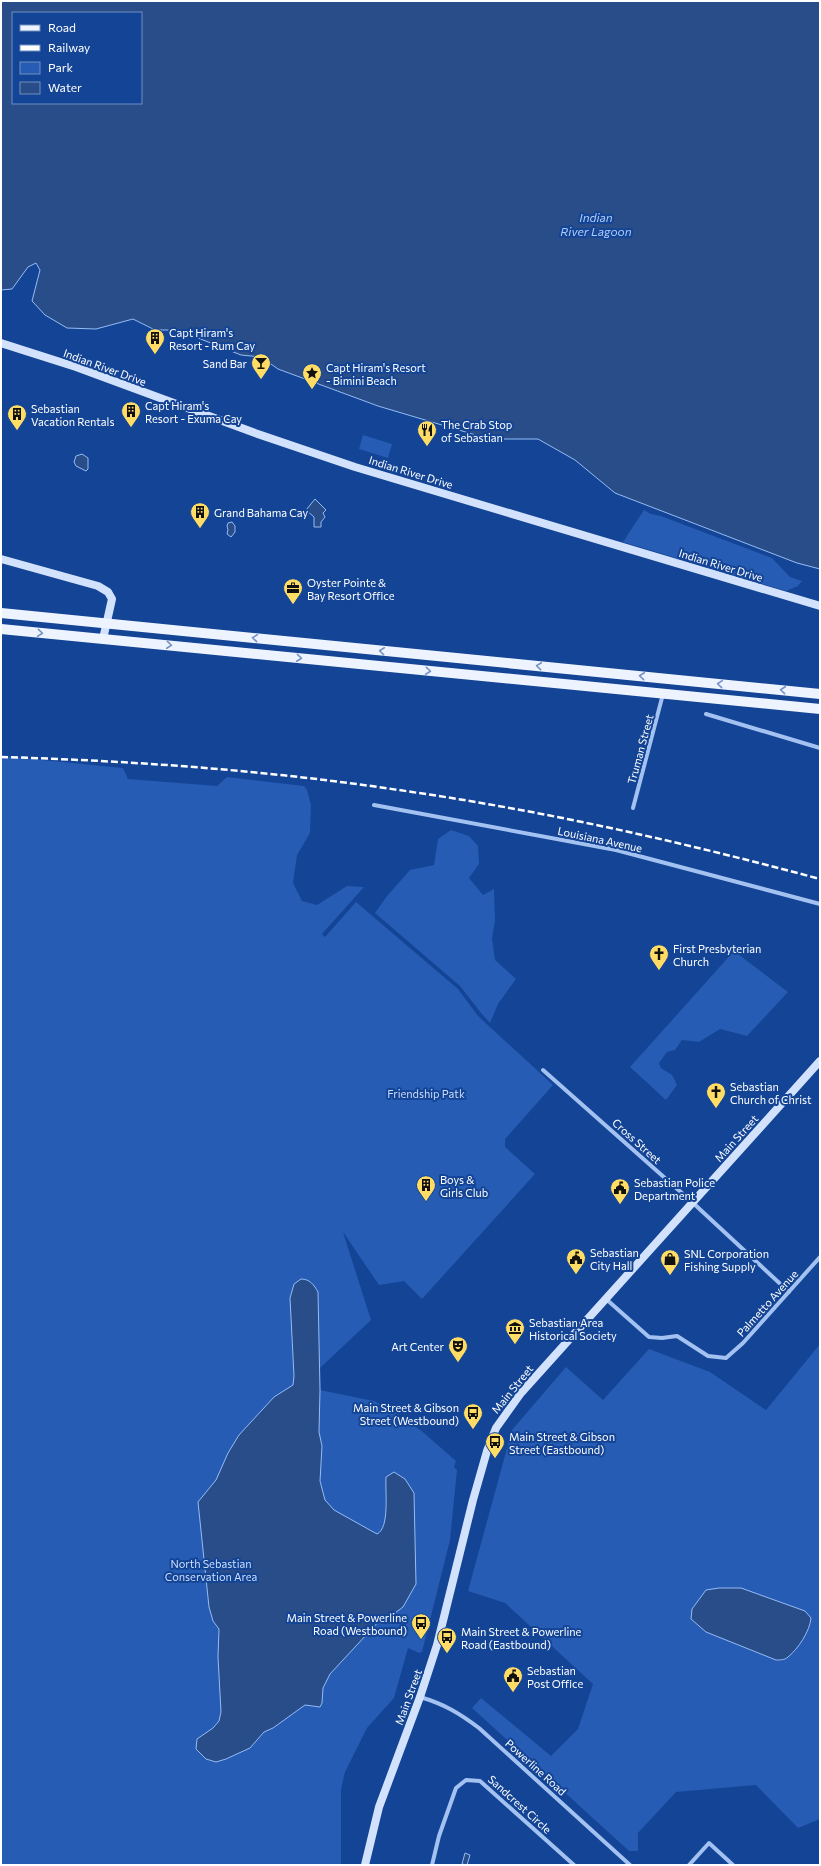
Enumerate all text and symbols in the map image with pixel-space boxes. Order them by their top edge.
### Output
legend [12,12,142,104]
text: Road [48,20,76,34]
text: Railway [48,40,90,54]
text: Park [48,60,74,74]
text: Water [48,80,82,94]
water label: Indian River Lagoon [560,210,632,238]
place label: Capt Hiram's Resort - Rum Cay [169,326,255,352]
building icon: Capt Hiram's Resort - Rum Cay [144,327,166,355]
street label: Indian River Drive [62,346,148,388]
bar icon: Sand Bar [250,352,272,380]
place label: Sand Bar [203,357,248,370]
place label: Capt Hiram's Resort - Bimini Beach [326,361,426,387]
place icon: Capt Hiram's Resort - Bimini Beach [301,362,323,390]
place label: Capt Hiram's Resort - Exuma Cay [145,399,242,425]
building icon: Capt Hiram's Resort - Exuma Cay [120,400,142,428]
place label: Sebastian Vacation Rentals [31,402,114,428]
building icon: Sebastian Vacation Rentals [6,403,28,431]
place label: The Crab Stop of Sebastian [441,418,512,444]
restaurant icon: The Crab Stop of Sebastian [416,419,438,447]
street label: Indian River Drive [367,453,455,491]
building icon: Grand Bahama Cay [189,501,211,529]
place label: Grand Bahama Cay [214,506,308,519]
street label: Indian River Drive [677,546,765,584]
place label: Oyster Pointe & Bay Resort Office [307,576,395,602]
office icon: Oyster Pointe & Bay Resort Office [282,577,304,605]
one-way arrow [37,628,43,637]
one-way arrow [252,634,258,643]
one-way arrow [166,641,172,650]
one-way arrow [379,647,385,656]
one-way arrow [296,653,302,662]
one-way arrow [536,662,542,671]
one-way arrow [425,666,431,675]
one-way arrow [639,672,645,681]
one-way arrow [717,680,723,689]
one-way arrow [780,686,786,695]
street label: Truman Street [624,712,656,785]
street label: Louisiana Avenue [556,824,644,854]
place label: First Presbyterian Church [673,942,761,968]
church icon: First Presbyterian Church [648,943,670,971]
place label: Sebastian Church of Christ [730,1080,812,1106]
church icon: Sebastian Church of Christ [705,1081,727,1109]
park label: Friendship Patk [387,1087,465,1100]
street label: Main Street [712,1112,761,1164]
street label: Cross Street [610,1116,665,1167]
place label: Boys & Girls Club [440,1173,488,1199]
building icon: Boys & Girls Club [415,1174,437,1202]
place label: Sebastian Police Department [634,1176,715,1202]
public building icon: Sebastian Police Department [609,1177,631,1205]
place label: Sebastian City Hall [590,1246,639,1272]
public building icon: Sebastian City Hall [565,1247,587,1275]
place label: SNL Corporation Fishing Supply [684,1247,769,1273]
shop icon: SNL Corporation Fishing Supply [659,1248,681,1276]
street label: Palmetto Avenue [734,1267,800,1339]
place label: Sebastian Area Historical Society [529,1316,617,1342]
museum icon: Sebastian Area Historical Society [504,1317,526,1345]
theatre icon: Art Center [447,1335,469,1363]
place label: Art Center [391,1340,445,1353]
street label: Main Street [489,1362,536,1416]
place label: Main Street & Gibson Street (Westbound) [353,1401,459,1427]
bus stop icon: Main Street & Gibson Street (Westbound) [462,1402,484,1430]
place label: Main Street & Gibson Street (Eastbound) [509,1430,615,1456]
bus stop icon: Main Street & Gibson Street (Eastbound) [484,1431,506,1459]
park label: North Sebastian Conservation Area [165,1557,257,1583]
place label: Main Street & Powerline Road (Westbound) [287,1611,407,1637]
bus stop icon: Main Street & Powerline Road (Westbound) [410,1612,432,1640]
place label: Main Street & Powerline Road (Eastbound) [461,1625,582,1651]
bus stop icon: Main Street & Powerline Road (Eastbound) [436,1626,458,1654]
place label: Sebastian Post Office [527,1664,583,1690]
public building icon: Sebastian Post Office [502,1665,524,1693]
street label: Main Street [392,1667,424,1727]
street label: Powerline Road [503,1736,569,1798]
street label: Sandcrest Circle [486,1772,554,1836]

